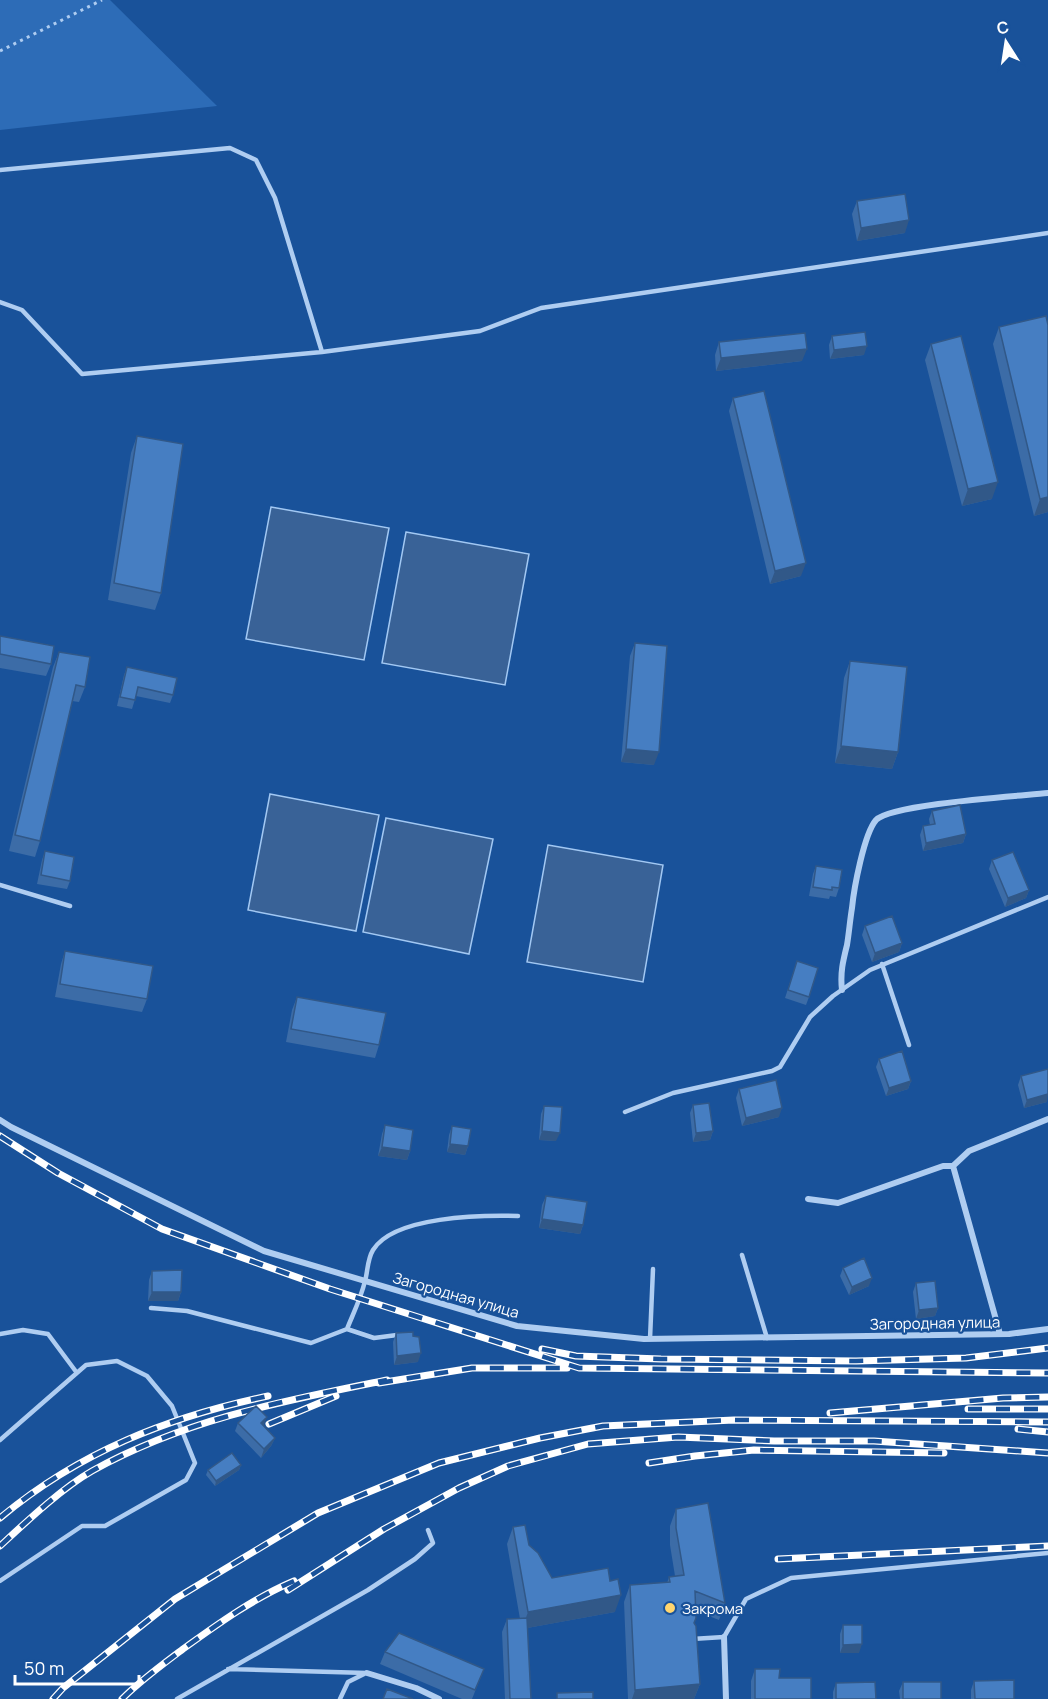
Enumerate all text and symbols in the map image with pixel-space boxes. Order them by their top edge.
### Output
north arrow [976,12,1036,72]
text: С [995,15,1011,39]
street label: Загородная улица [390,1267,522,1323]
street label: Загородная улица [870,1311,1000,1335]
place label: Закрома [682,1598,743,1619]
marker: Закрома [663,1601,677,1615]
scale bar [15,1648,140,1686]
text: 50 m [24,1656,64,1680]

